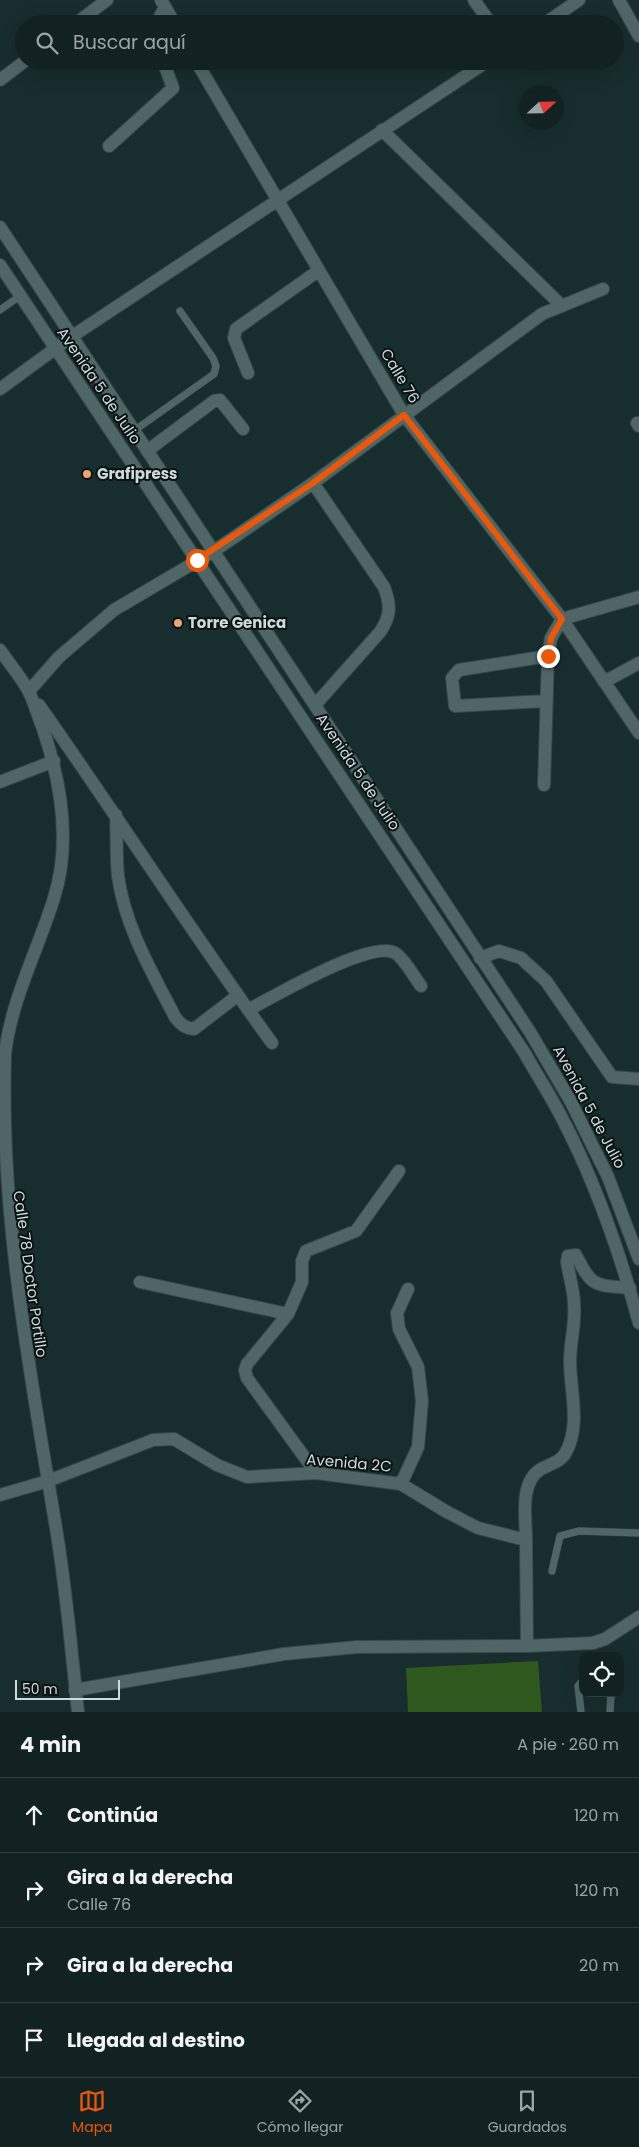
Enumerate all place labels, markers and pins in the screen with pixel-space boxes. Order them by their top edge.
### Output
place label: Grafipress [97,463,177,484]
marker: Grafipress [81,468,93,480]
place label: Torre Genica [188,612,286,633]
marker: Torre Genica [172,617,184,629]

